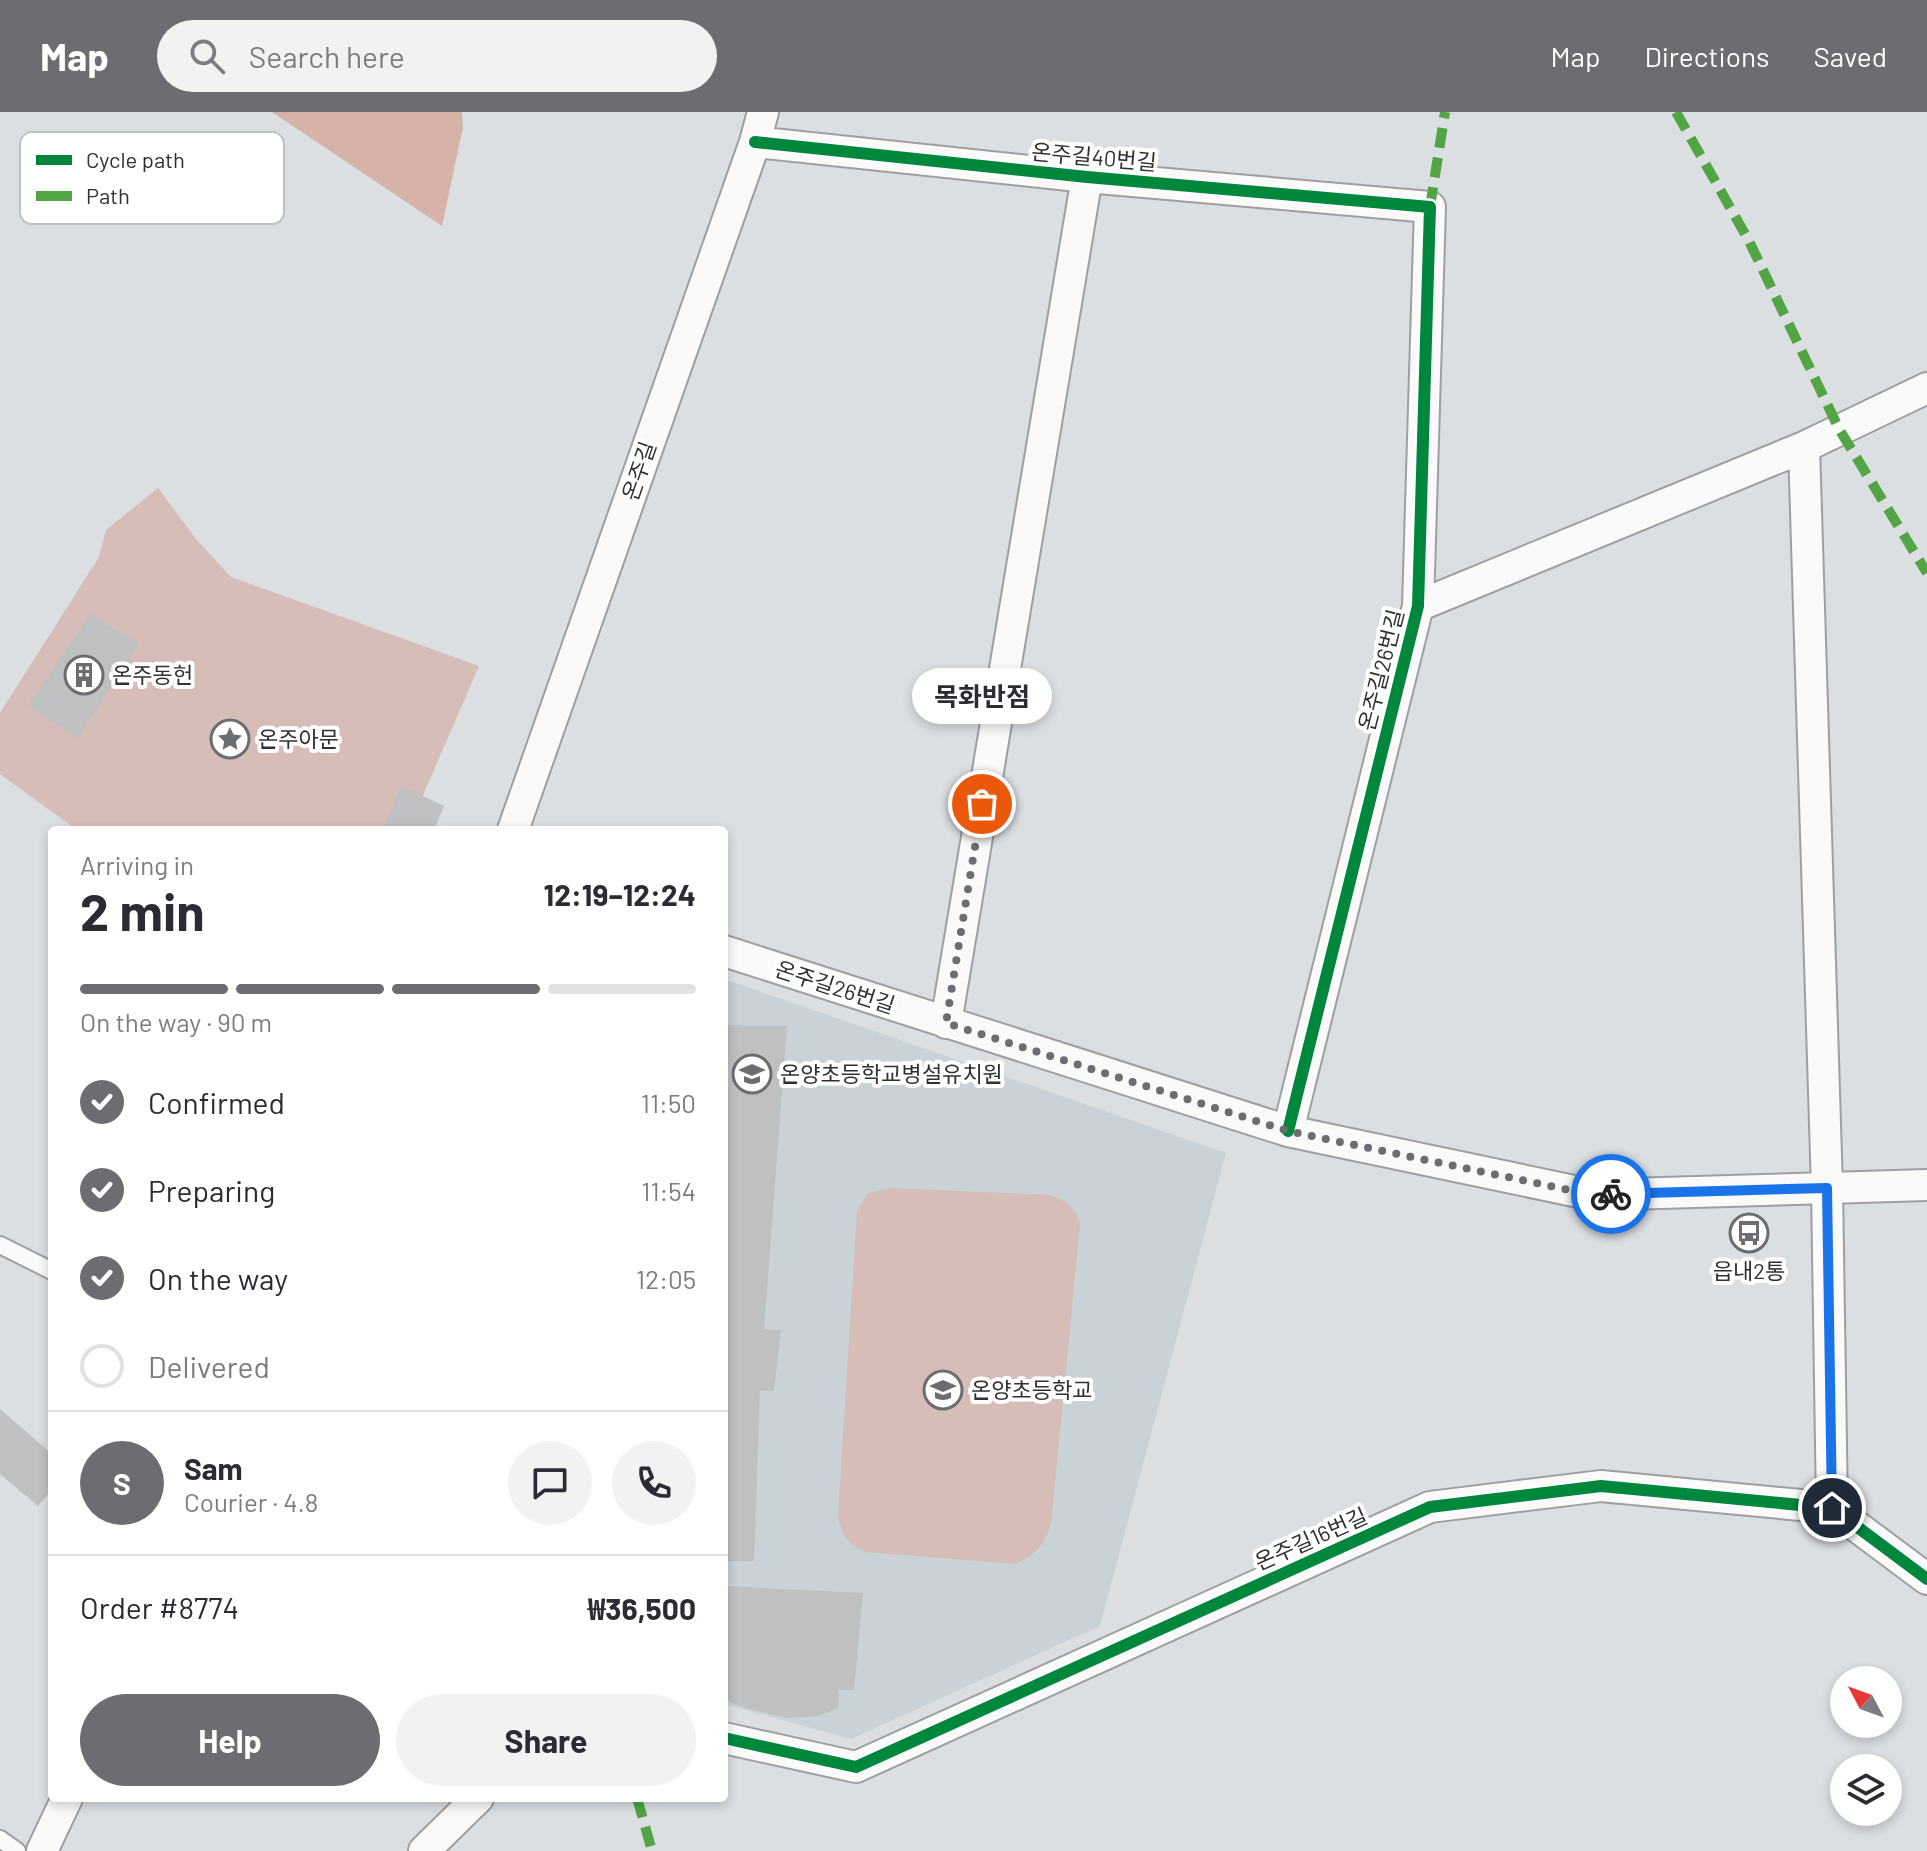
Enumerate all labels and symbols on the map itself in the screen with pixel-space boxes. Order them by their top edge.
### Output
legend [20,132,284,224]
street label: 온주길40번길 [1030,138,1158,174]
text: Cycle path [86,146,185,172]
text: Path [86,182,130,208]
street label: 온주길 [616,438,660,504]
street label: 온주길26번길 [1352,606,1408,733]
building icon: 온주동헌 [63,654,105,696]
place label: 온주동헌 [112,661,193,687]
callout: 목화반점 [912,668,1052,724]
place icon: 온주아문 [209,718,251,760]
place label: 온주아문 [258,725,339,751]
pin [948,770,1016,838]
street label: 온주길26번길 [772,954,898,1018]
school or university icon: 온양초등학교병설유치원 [731,1053,773,1095]
place label: 온양초등학교병설유치원 [780,1060,1003,1086]
courier [1571,1154,1651,1234]
bus stop icon: 읍내2통 [1728,1212,1770,1254]
place label: 읍내2통 [1713,1257,1785,1283]
school or university icon: 온양초등학교 [922,1369,964,1411]
place label: 온양초등학교 [971,1376,1092,1402]
pin [1798,1474,1866,1542]
street label: 온주길16번길 [1250,1502,1371,1574]
north arrow [1830,1666,1902,1738]

